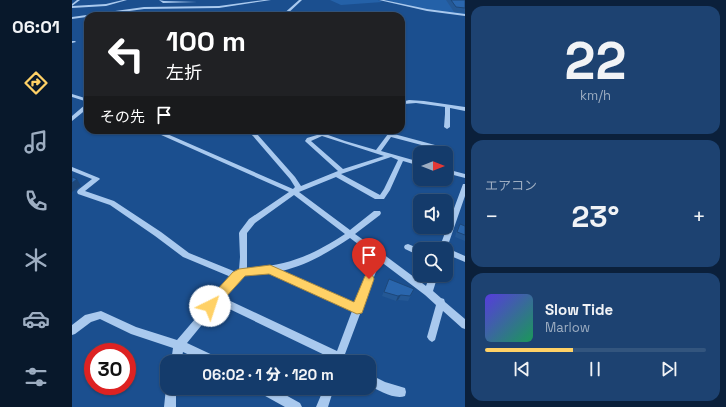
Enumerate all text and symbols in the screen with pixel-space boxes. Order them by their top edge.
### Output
text: 06:01 [12,15,60,38]
text: 100 m [166,23,246,59]
icon: left [100,28,152,80]
text: 22 [565,28,626,94]
text: 左折 [166,61,202,84]
icon: directions [22,69,50,97]
text: km/h [580,87,611,104]
icon: arrive [153,104,175,126]
text: その先 [100,107,145,126]
icon: music [22,128,50,156]
north arrow [413,146,453,186]
map controls [413,146,453,282]
text: エアコン [485,177,537,194]
icon: phone [22,187,50,215]
button: sound [413,194,453,234]
text: 23° [572,197,619,236]
text: − [485,202,499,230]
text: + [692,202,706,230]
pin [352,238,386,279]
button: search [413,242,453,282]
icon: arrive [358,244,380,266]
icon: climate [22,246,50,274]
position arrow [189,285,231,327]
text: Slow Tide [545,300,613,319]
icon: car [22,305,50,333]
text: Marlow [545,319,590,336]
speed limit sign: 30 [84,343,136,395]
icon: previous [511,358,533,380]
icon: pause [584,358,606,380]
icon: next [658,358,680,380]
icon: filters [22,363,50,391]
text: 06:02 · 1 分 · 120 m [202,365,334,384]

